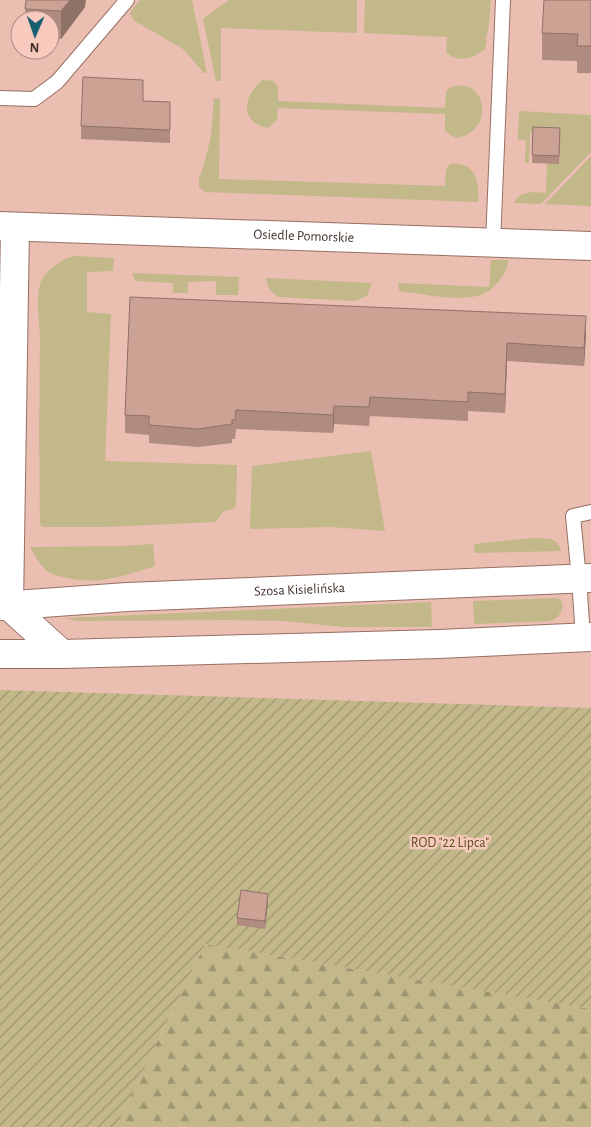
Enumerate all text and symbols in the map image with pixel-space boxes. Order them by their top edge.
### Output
north arrow [10,10,60,60]
text: N [29,40,40,54]
street label: Osiedle Pomorskie [253,228,354,245]
street label: Szosa Kisielińska [254,581,346,599]
park label: ROD "22 Lipca" [411,836,489,850]

